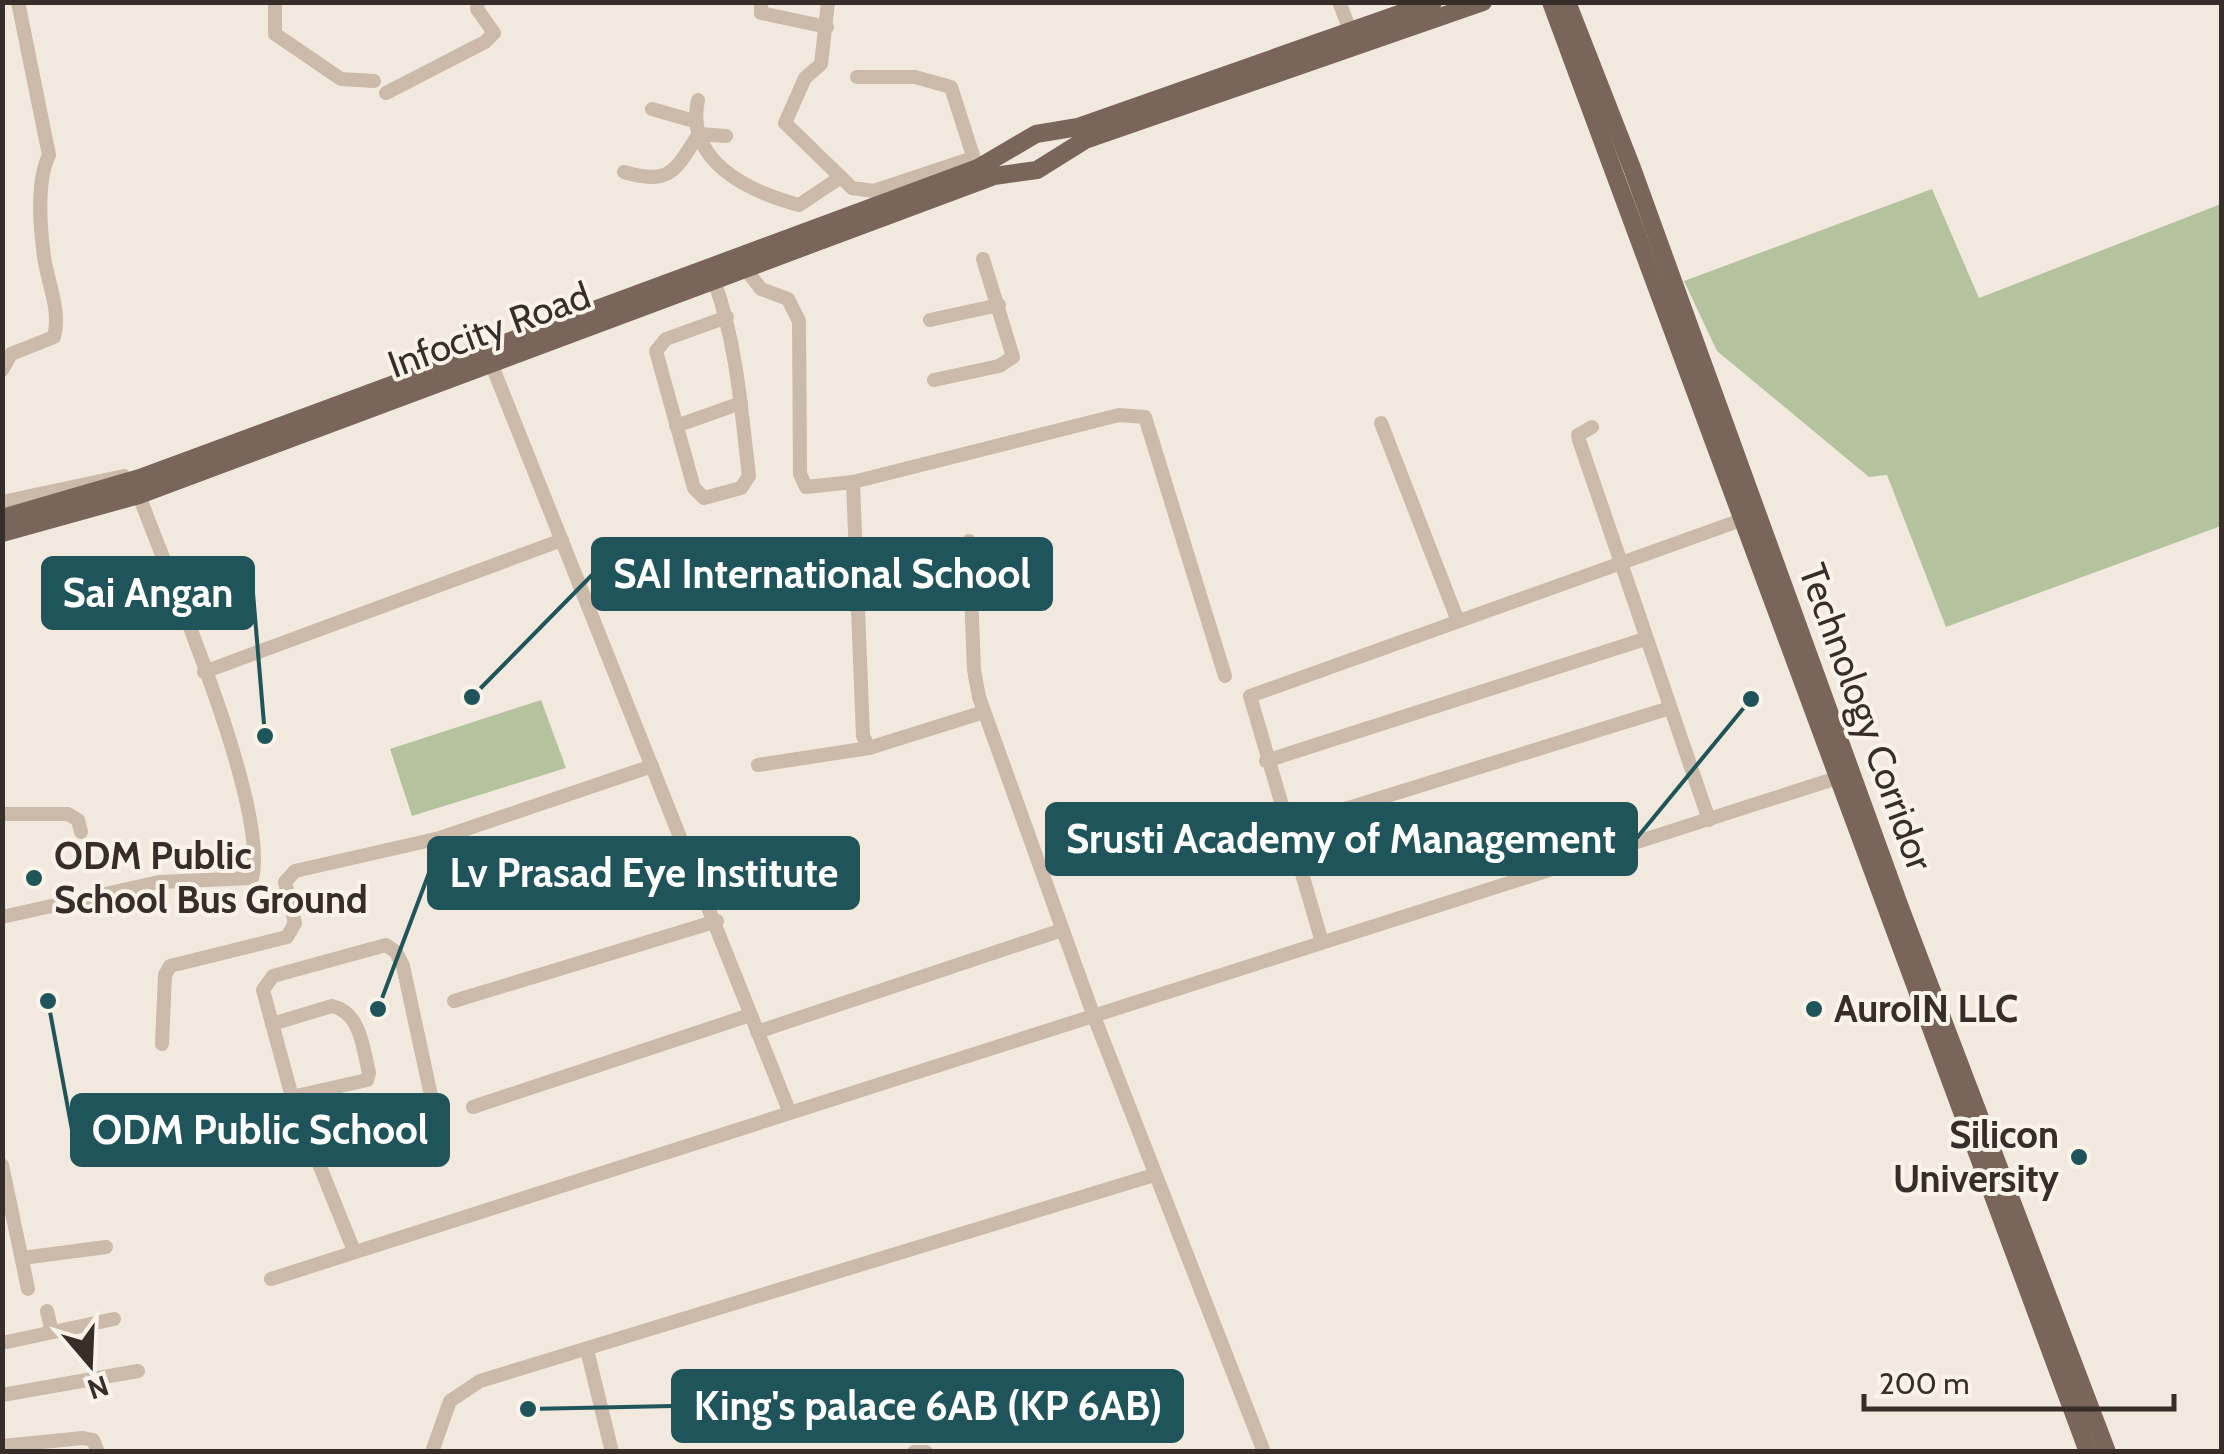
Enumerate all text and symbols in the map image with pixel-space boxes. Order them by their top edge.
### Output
street label: Infocity Road [381,271,596,388]
callout: SAI International School [593,539,1051,609]
text: SAI International School [613,549,1031,598]
street label: Technology Corridor [1789,557,1944,877]
callout: Sai Angan [43,558,253,628]
text: Sai Angan [63,568,233,617]
callout: Srusti Academy of Management [1047,804,1636,874]
text: Srusti Academy of Management [1066,814,1616,863]
place label: ODM Public School Bus Ground [54,832,368,923]
callout: Lv Prasad Eye Institute [429,838,858,908]
text: Lv Prasad Eye Institute [450,848,838,897]
marker: ODM Public School Bus Ground [23,867,45,889]
place label: AuroIN LLC [1834,985,2018,1032]
marker: AuroIN LLC [1803,998,1825,1020]
callout: ODM Public School [72,1095,448,1165]
text: ODM Public School [92,1105,428,1154]
place label: Silicon University [1893,1111,2060,1202]
marker: Silicon University [2068,1146,2090,1168]
north arrow [40,1314,140,1414]
scale bar [1864,1349,2174,1411]
text: 200 m [1879,1365,1970,1402]
text: N [83,1368,113,1407]
callout: King's palace 6AB (KP 6AB) [673,1371,1182,1441]
text: King's palace 6AB (KP 6AB) [694,1381,1162,1430]

